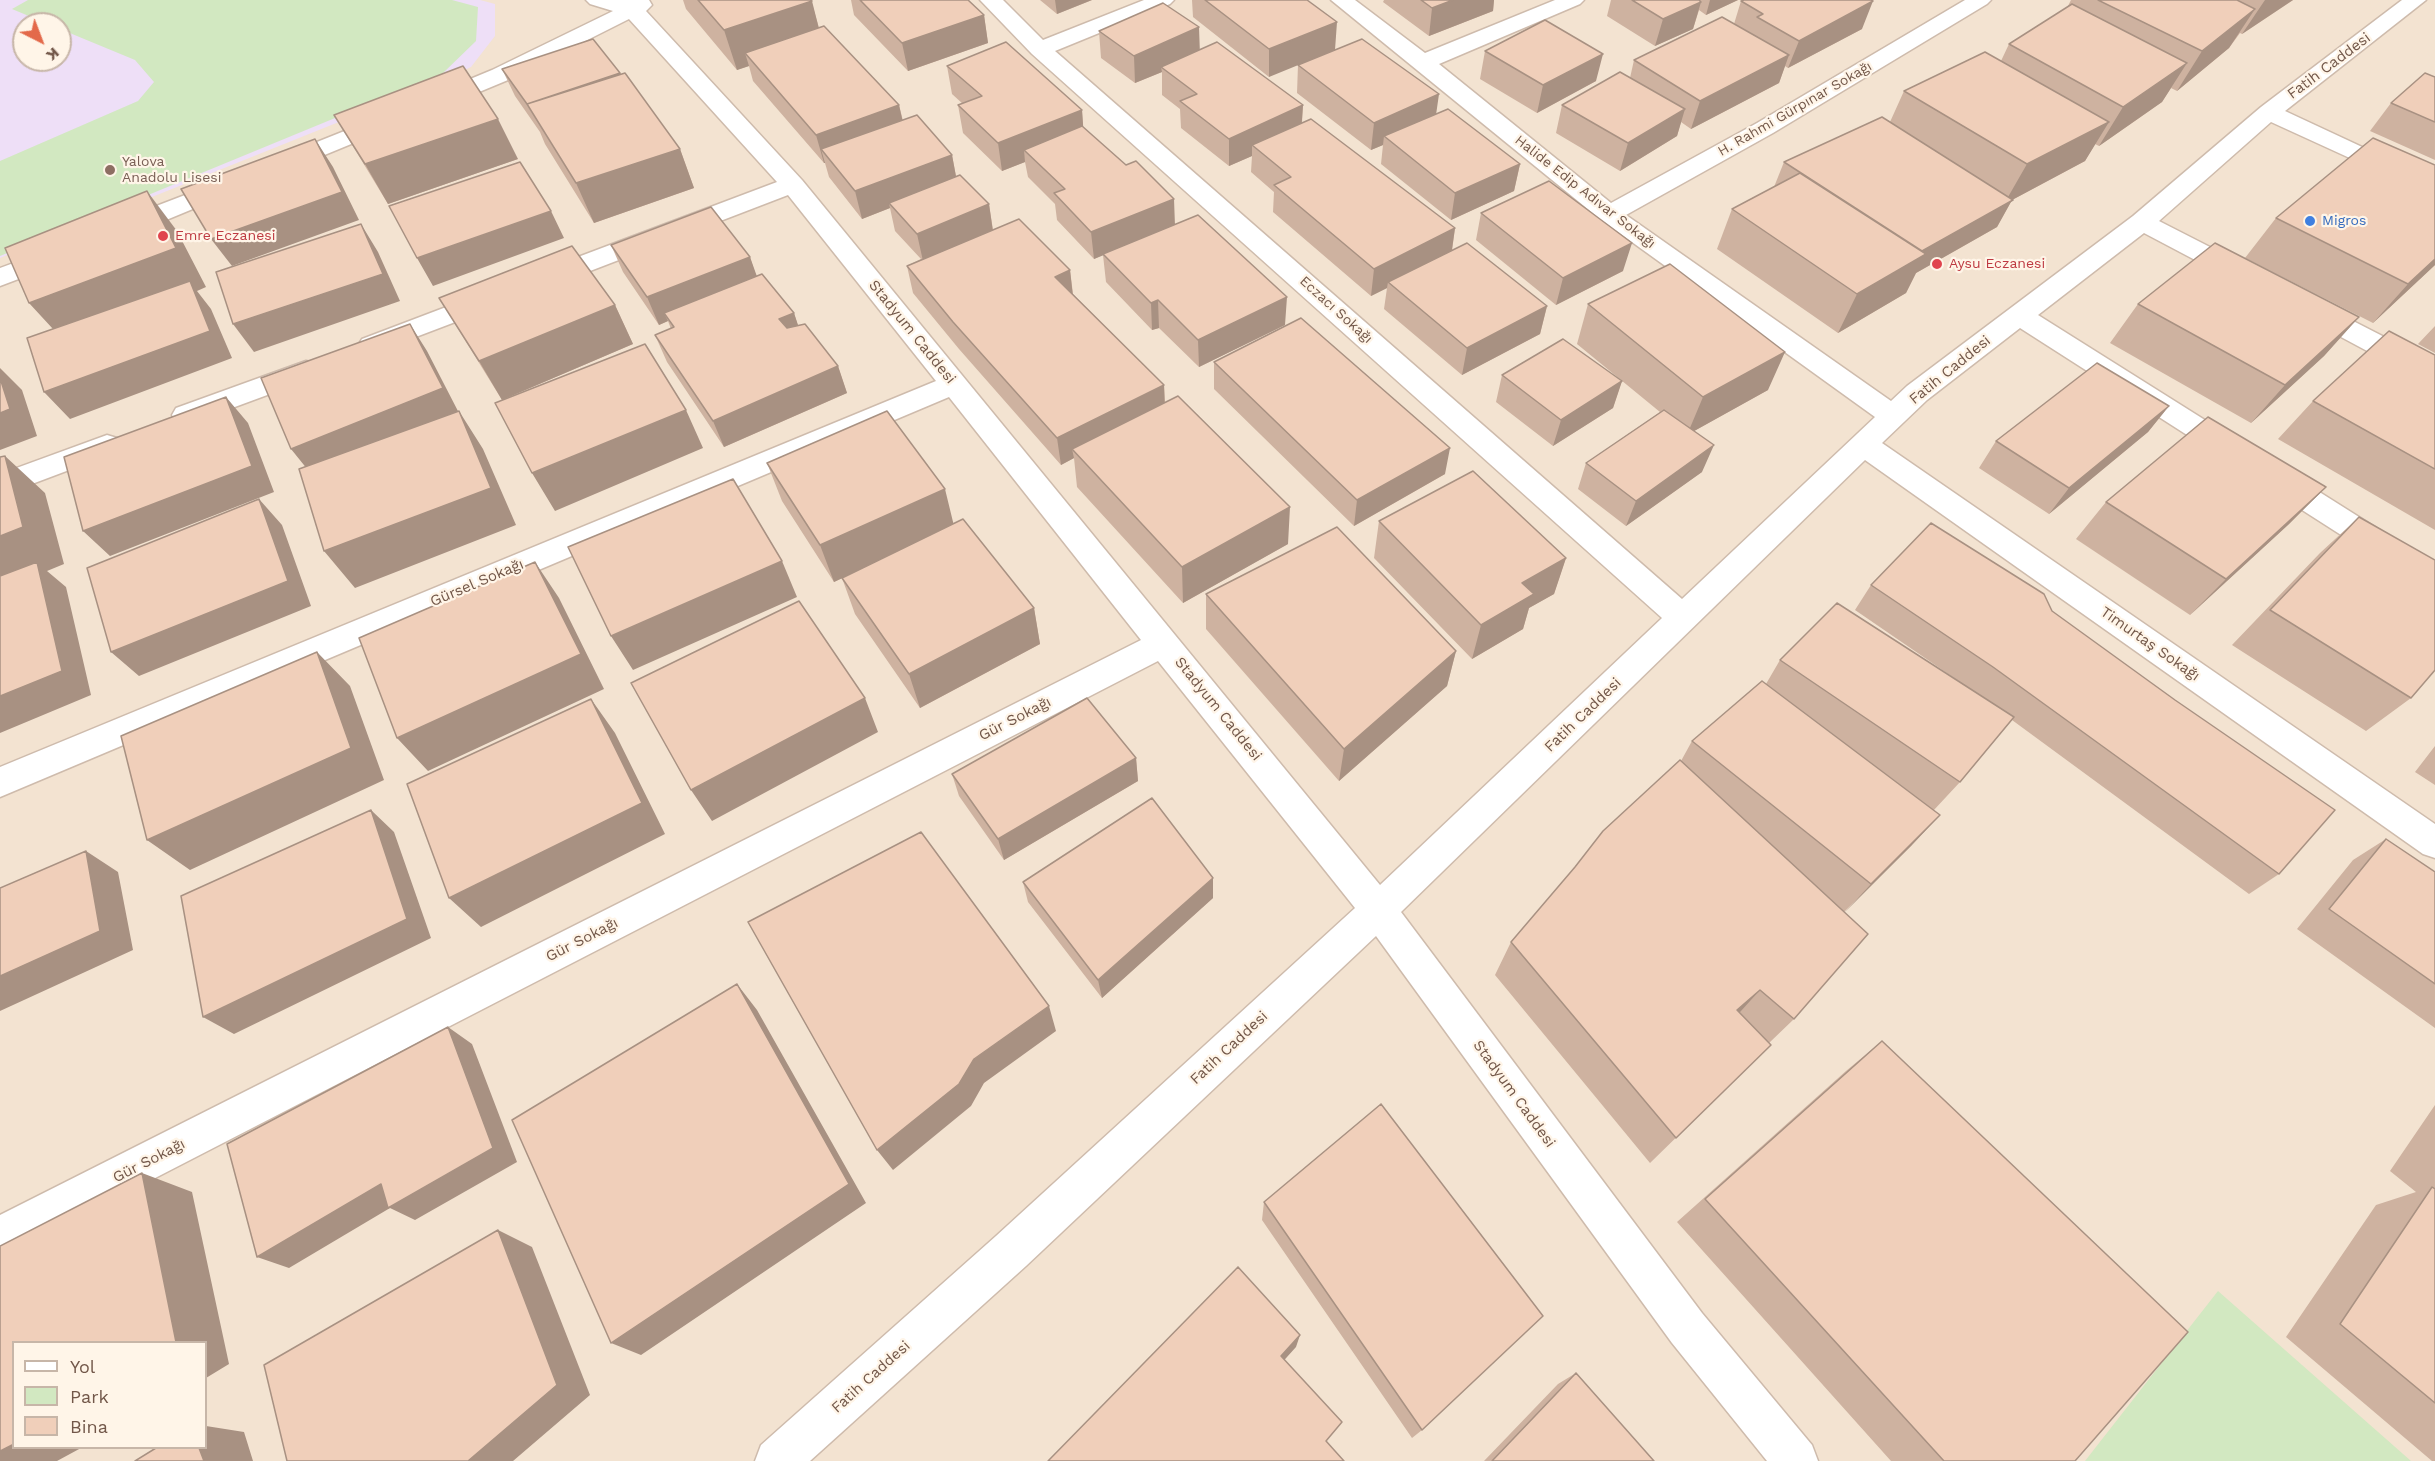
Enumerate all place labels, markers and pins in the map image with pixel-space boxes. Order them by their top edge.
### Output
place label: Yalova Anadolu Lisesi [122,154,221,186]
marker: Yalova Anadolu Lisesi [103,163,117,177]
place label: Migros [2322,213,2366,229]
marker: Migros [2303,214,2317,228]
place label: Emre Eczanesi [175,228,275,244]
marker: Emre Eczanesi [156,229,170,243]
place label: Aysu Eczanesi [1949,256,2045,272]
marker: Aysu Eczanesi [1930,257,1944,271]

